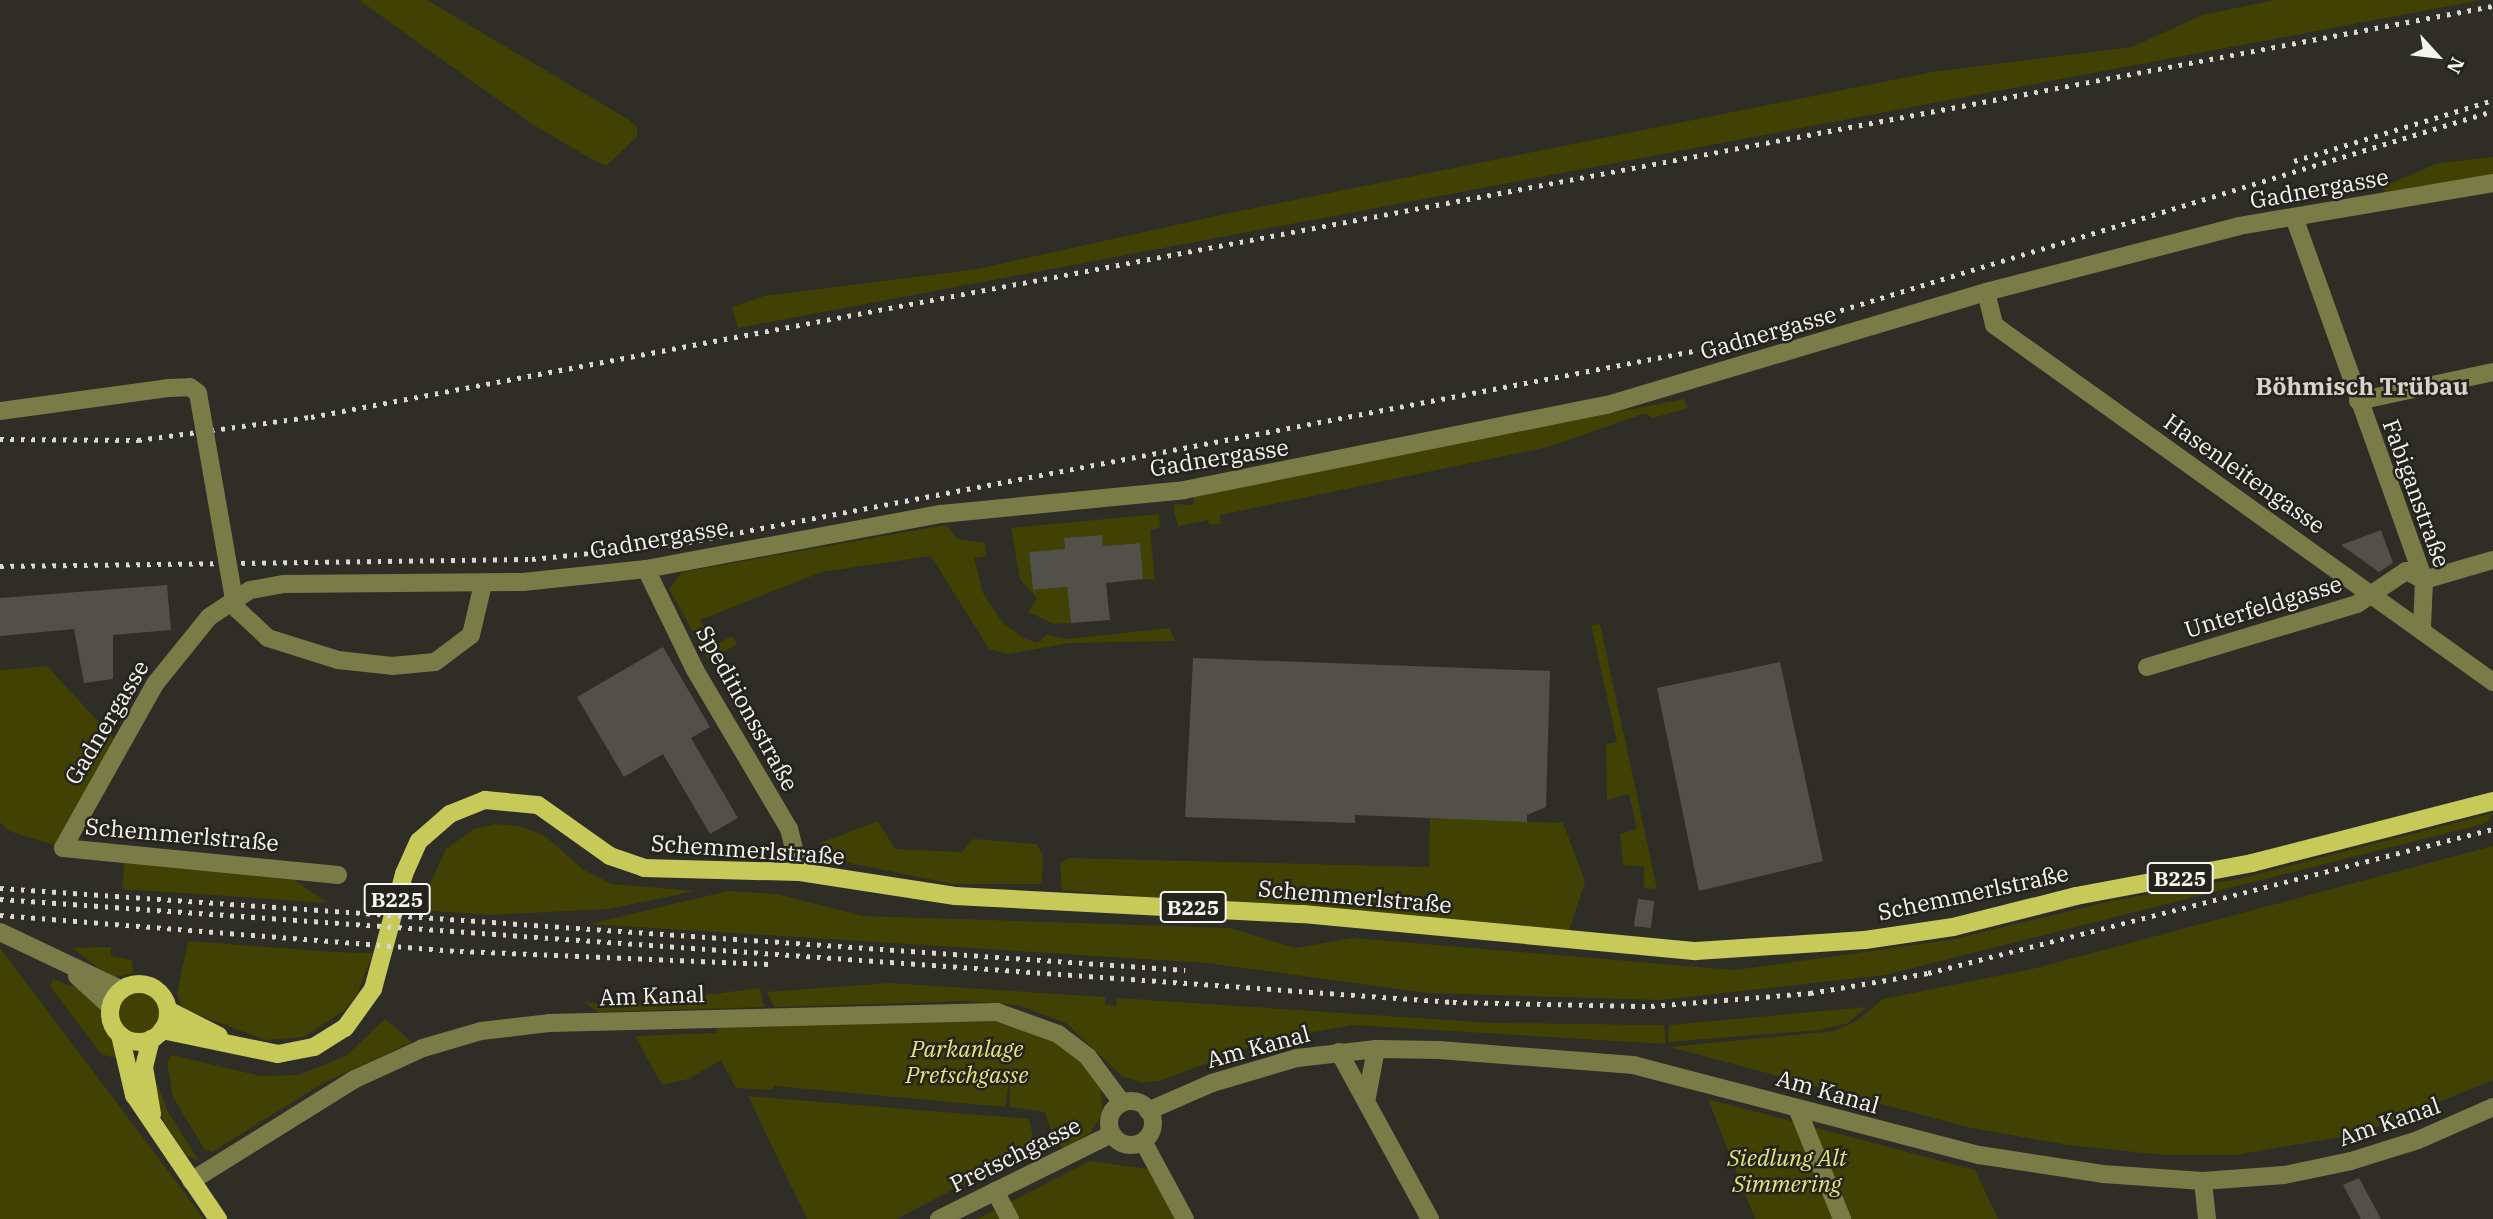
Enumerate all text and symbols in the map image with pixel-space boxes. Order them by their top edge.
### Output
north arrow [2402,21,2472,91]
text: N [2442,53,2470,78]
street label: Gadnergasse [2248,162,2390,214]
street label: Gadnergasse [1697,299,1839,365]
district label: Böhmisch Trübau [2256,373,2468,401]
street label: Hasenleitengasse [2159,407,2331,539]
street label: Fabiganstraße [2377,415,2457,571]
street label: Gadnergasse [1148,432,1290,482]
street label: Gadnergasse [588,512,730,564]
street label: Unterfeldgasse [2181,569,2345,643]
street label: Speditionsstraße [691,621,805,795]
street label: Gadnergasse [58,655,154,789]
street label: Schemmerlstraße [84,812,280,856]
street label: Schemmerlstraße [650,828,846,870]
street label: Schemmerlstraße [1875,858,2071,926]
road number: B225 [2145,860,2215,896]
street label: Schemmerlstraße [1257,874,1453,918]
road number: B225 [362,881,432,916]
road number: B225 [1158,890,1228,925]
street label: Am Kanal [599,979,705,1011]
street label: Am Kanal [1203,1019,1313,1073]
park label: Parkanlage Pretschgasse [905,1034,1029,1088]
street label: Am Kanal [1773,1063,1883,1119]
street label: Am Kanal [2335,1091,2443,1151]
street label: Pretschgasse [945,1111,1085,1197]
park label: Siedlung Alt Simmering [1727,1143,1847,1197]

